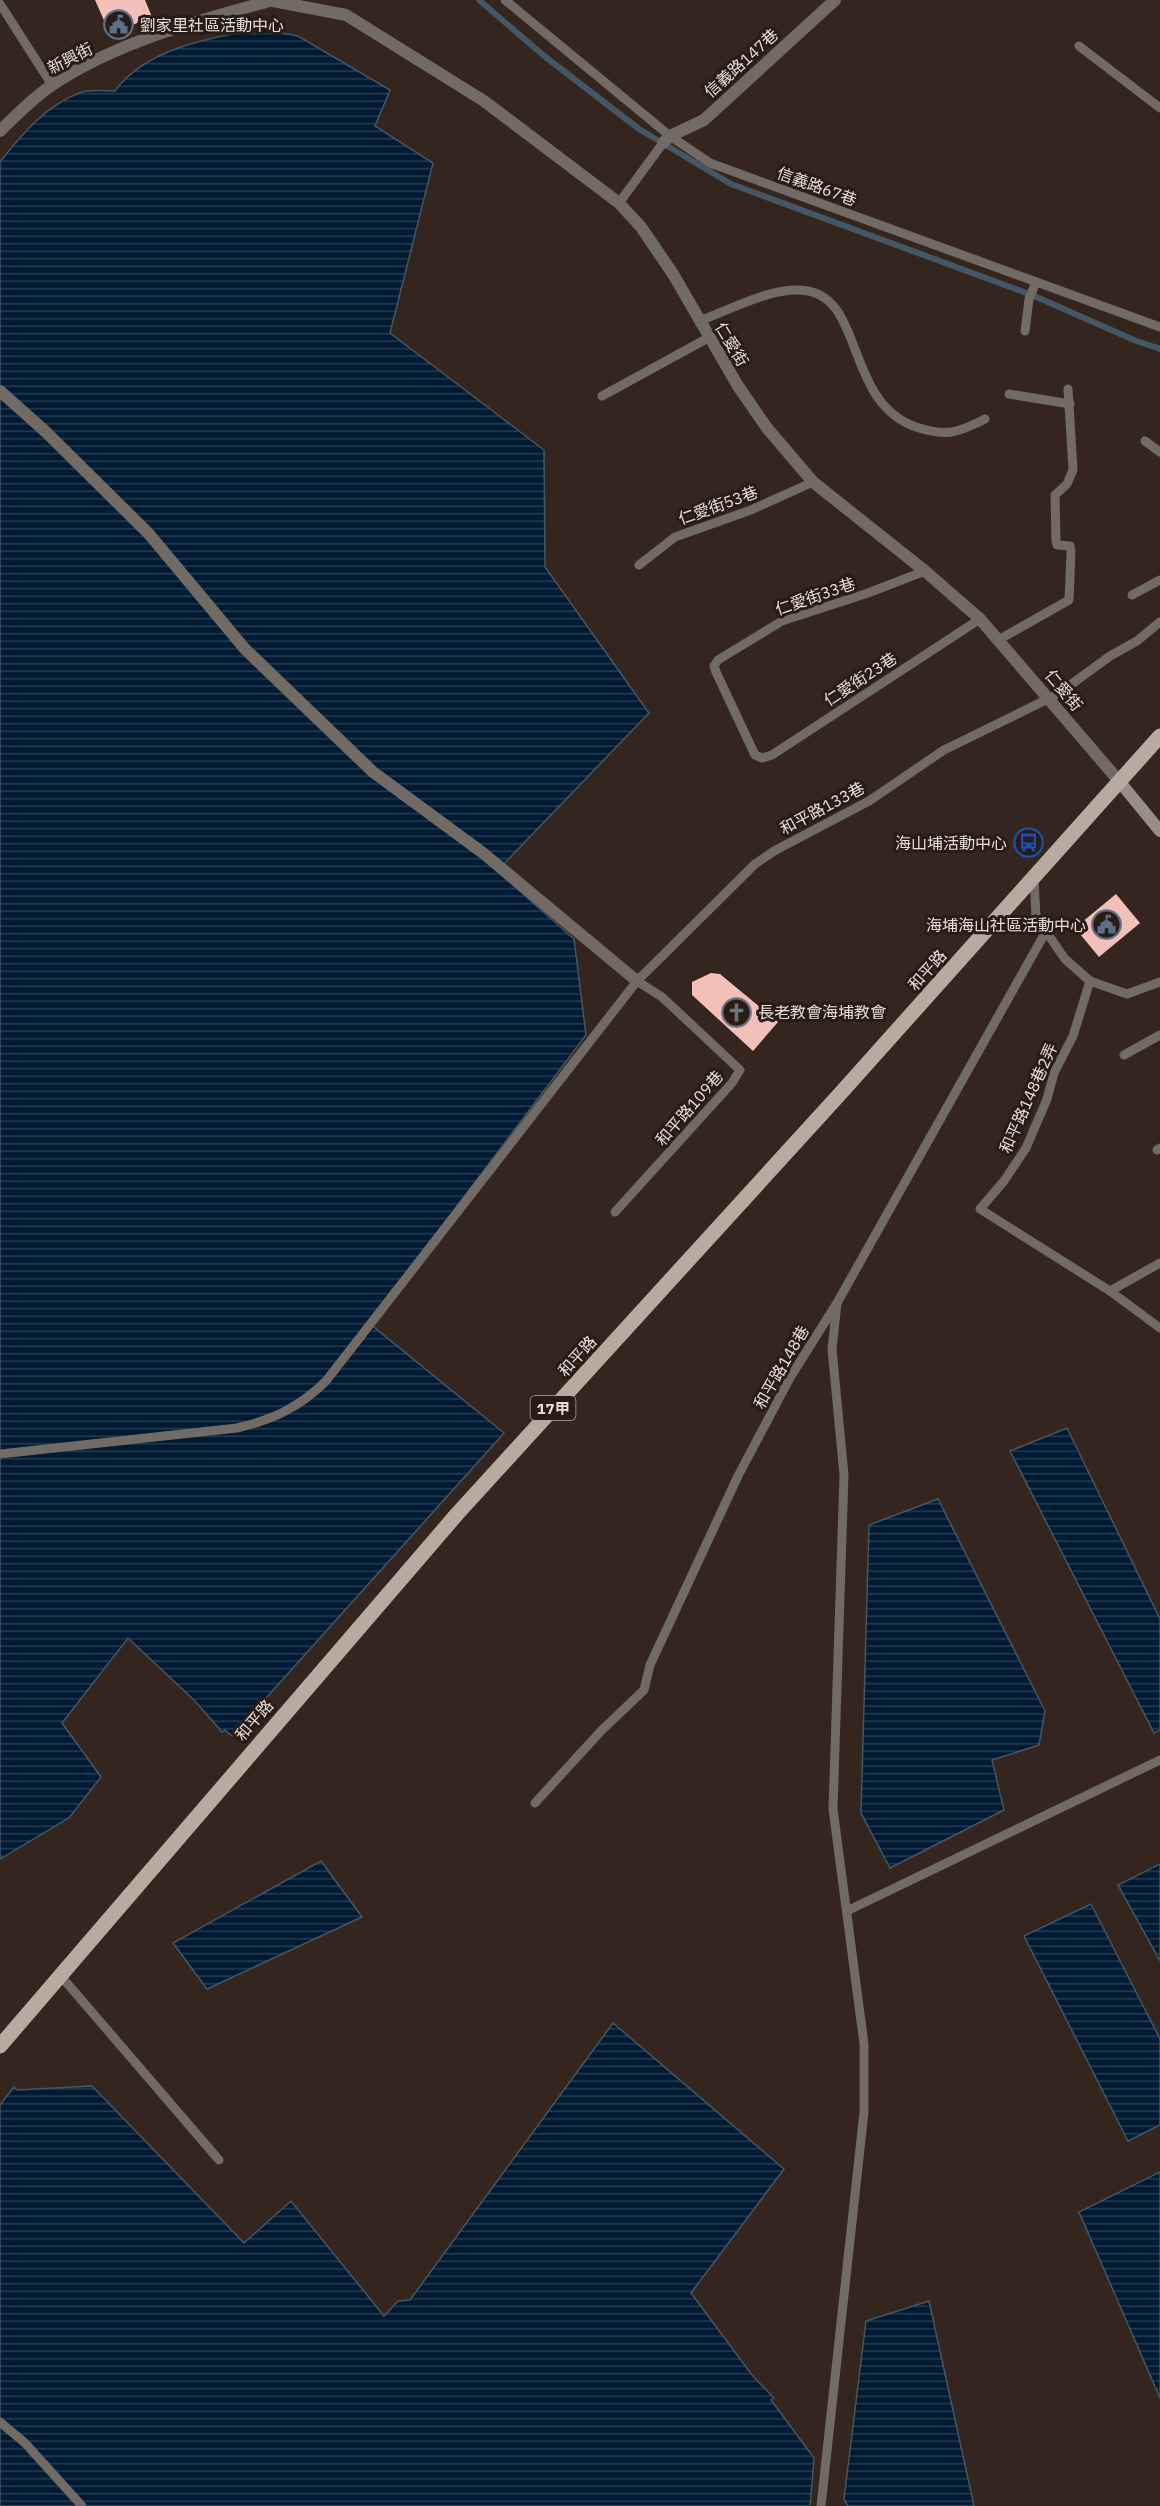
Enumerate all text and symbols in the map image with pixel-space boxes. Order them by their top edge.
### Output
public building icon: 劉家里社區活動中心 [103,9,135,41]
place label: 劉家里社區活動中心 [140,15,284,35]
street label: 信義路147巷 [700,25,782,101]
street label: 新興街 [44,38,96,78]
street label: 信義路67巷 [774,162,860,210]
street label: 仁愛街 [711,318,753,370]
street label: 仁愛街53巷 [675,481,761,529]
street label: 仁愛街33巷 [772,573,858,619]
street label: 仁愛街23巷 [820,648,900,710]
street label: 仁愛街 [1041,665,1087,715]
street label: 和平路133巷 [776,777,868,839]
bus stop icon: 海山埔活動中心 [1012,827,1044,859]
place label: 海山埔活動中心 [895,833,1007,853]
public building icon: 海埔海山社區活動中心 [1091,909,1123,941]
place label: 海埔海山社區活動中心 [926,915,1086,935]
street label: 和平路 [904,945,950,995]
church icon: 長老教會海埔教會 [721,996,753,1028]
place label: 長老教會海埔教會 [758,1002,886,1022]
street label: 和平路148巷2弄 [995,1040,1061,1156]
street label: 和平路109巷 [651,1066,727,1150]
street label: 和平路148巷 [749,1322,813,1412]
street label: 和平路 [554,1331,600,1381]
road number: 17甲 [530,1396,576,1420]
street label: 和平路 [231,1695,277,1745]

